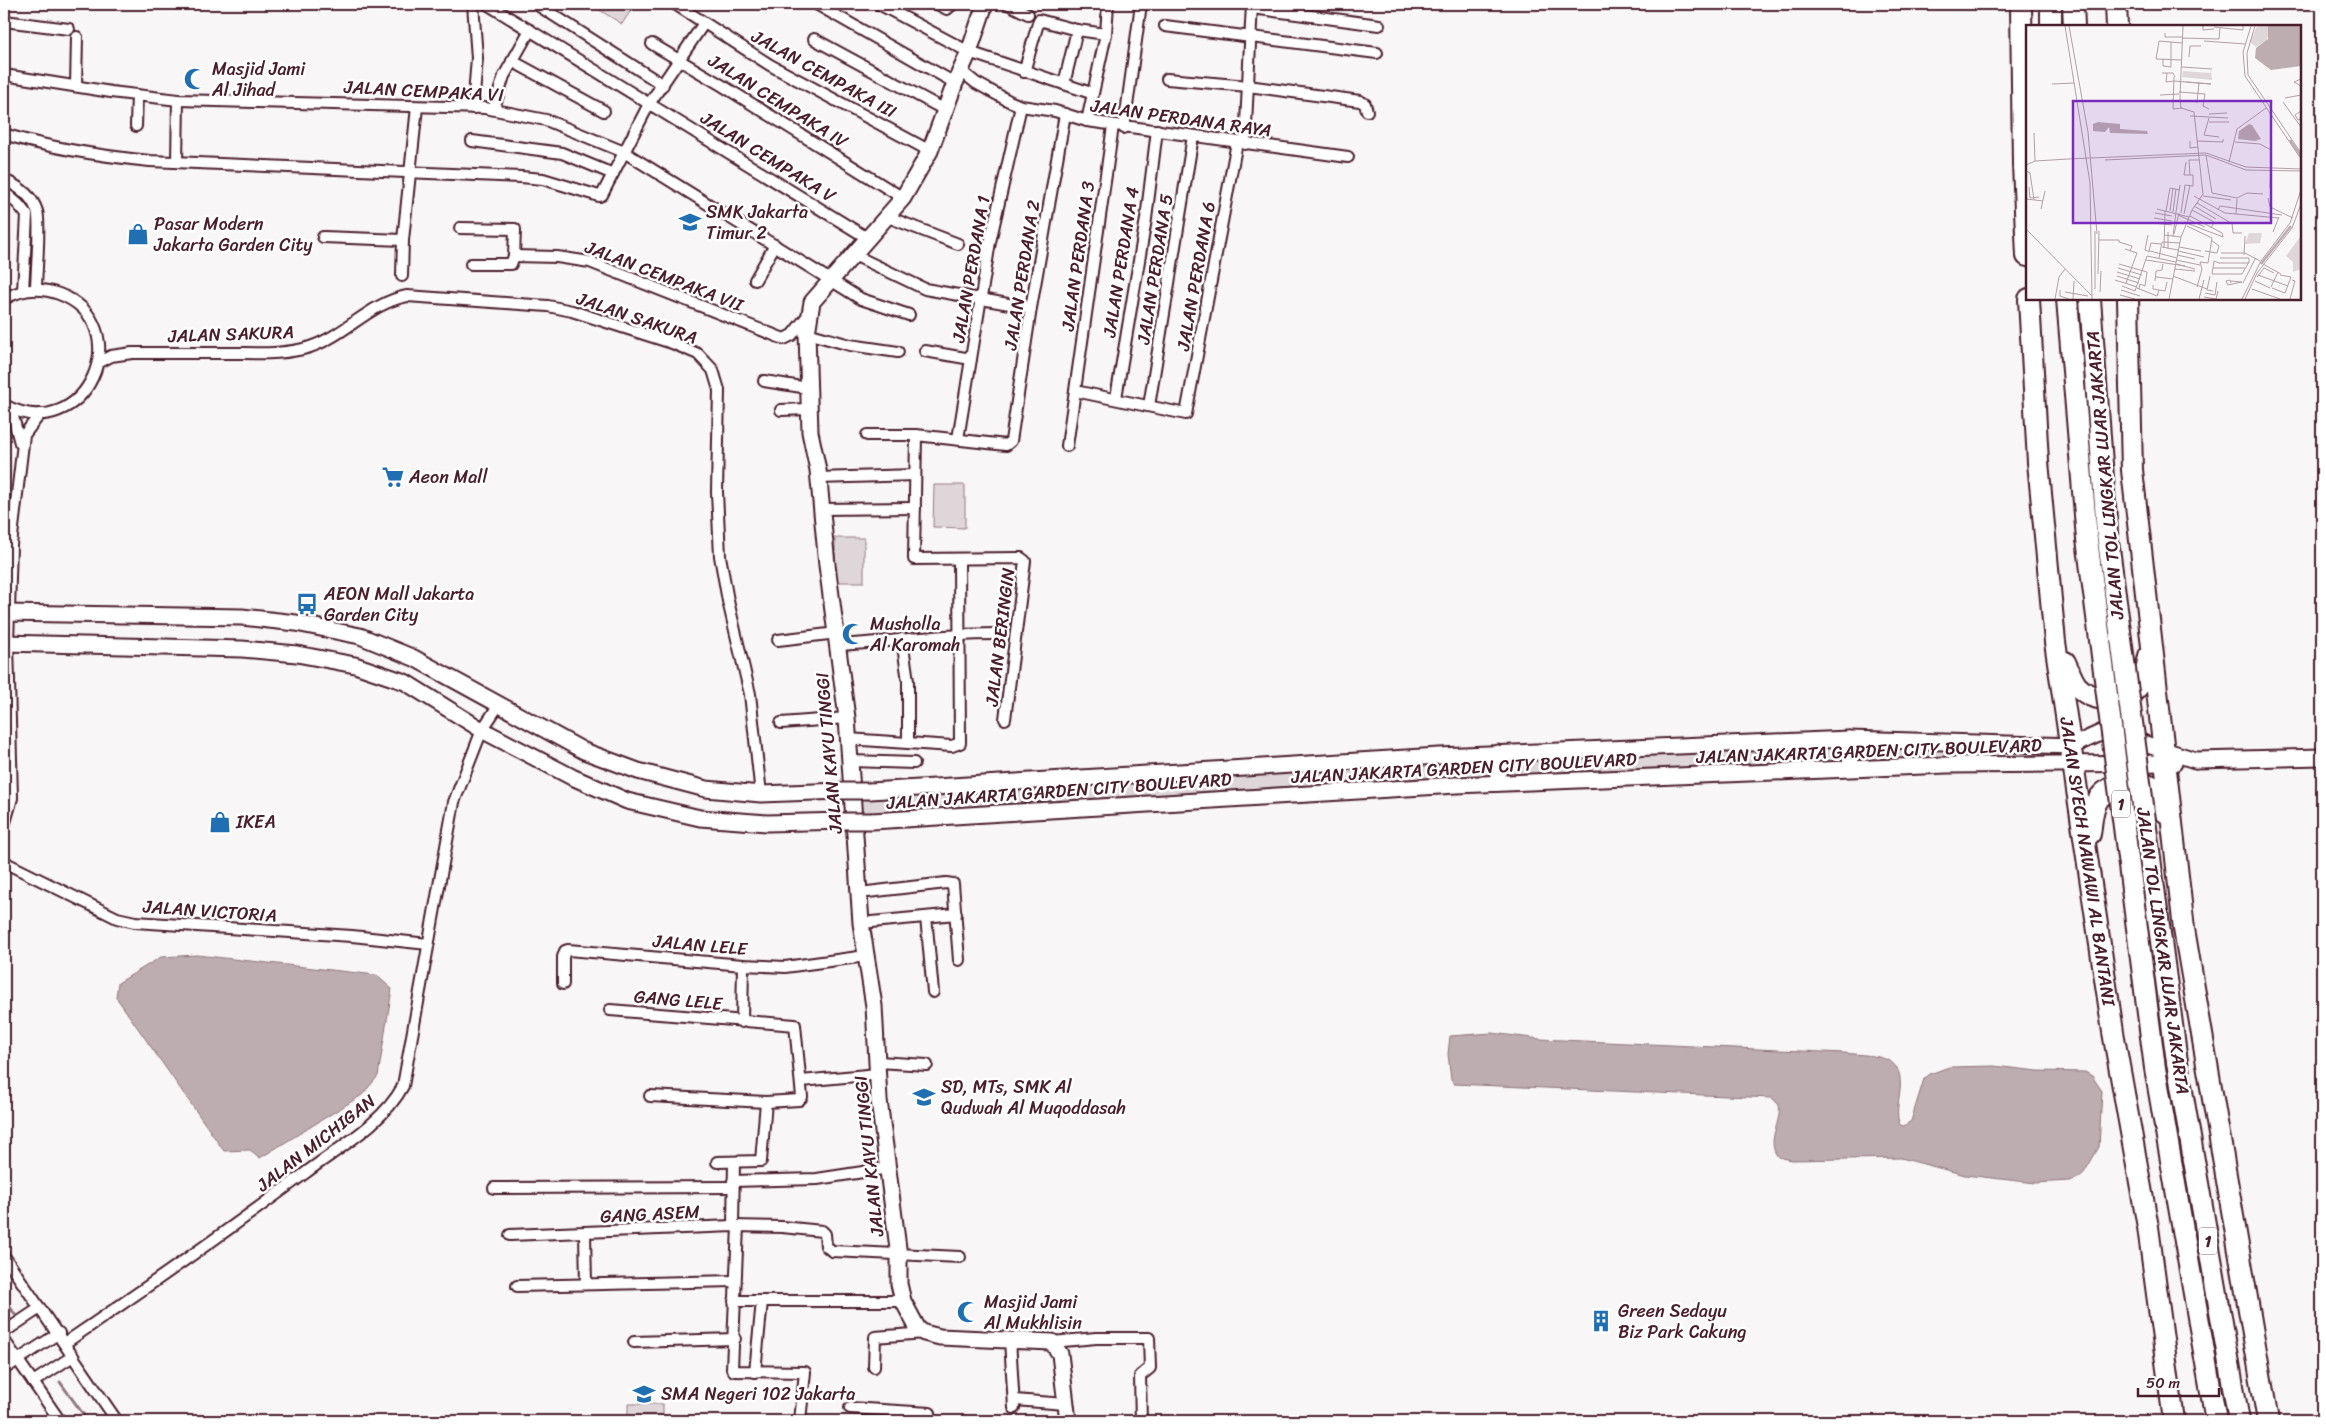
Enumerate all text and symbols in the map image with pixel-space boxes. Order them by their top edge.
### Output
street label: JALAN CEMPAKA III [745,20,903,127]
inset map [2026,25,2301,300]
street label: JALAN CEMPAKA IV [701,45,855,158]
place label: Masjid Jami Al Jihad [211,53,306,106]
mosque icon: Masjid Jami Al Jihad [182,66,208,92]
street label: JALAN CEMPAKA VI [342,71,505,111]
street label: JALAN PERDANA RAYA [1088,89,1273,147]
street label: JALAN CEMPAKA V [693,102,843,212]
street label: JALAN PERDANA 3 [1052,179,1104,334]
street label: JALAN PERDANA 4 [1093,184,1149,341]
street label: JALAN PERDANA 5 [1127,191,1183,347]
street label: JALAN PERDANA 1 [942,193,1000,346]
place label: SMK Jakarta Timur 2 [706,196,808,249]
street label: JALAN PERDANA 2 [994,198,1050,353]
street label: JALAN PERDANA 6 [1167,199,1225,354]
place label: Pasar Modern Jakarta Garden City [153,208,313,261]
school or university icon: SMK Jakarta Timur 2 [677,209,703,235]
shop icon: Pasar Modern Jakarta Garden City [125,221,151,247]
street label: JALAN CEMPAKA VII [579,231,749,322]
street label: JALAN SAKURA [571,282,702,354]
street label: JALAN SAKURA [167,316,294,352]
street label: JALAN TOL LINGKAR LUAR JAKARTA [2076,329,2134,622]
place label: Aeon Mall [408,461,488,493]
supermarket icon: Aeon Mall [380,464,406,490]
street label: JALAN BERINGIN [976,566,1024,709]
place label: AEON Mall Jakarta Garden City [323,578,474,631]
bus stop icon: AEON Mall Jakarta Garden City [294,591,320,617]
place label: Musholla Al Karomah [869,608,960,661]
mosque icon: Musholla Al Karomah [840,621,866,647]
street label: JALAN KAYU TINGGI [806,671,852,836]
street label: JALAN SYECH NAWAWI AL BANTANI [2050,714,2125,1010]
street label: JALAN JAKARTA GARDEN CITY BOULEVARD [1695,729,2042,773]
street label: JALAN JAKARTA GARDEN CITY BOULEVARD [1290,743,1638,793]
street label: JALAN JAKARTA GARDEN CITY BOULEVARD [885,763,1233,819]
road number: 1 [2112,791,2130,818]
street label: JALAN TOL LINGKAR LUAR JAKARTA [2127,804,2199,1097]
place label: IKEA [235,806,276,838]
shop icon: IKEA [207,809,233,835]
street label: JALAN VICTORIA [141,890,278,932]
street label: JALAN LELE [651,925,749,965]
street label: GANG LELE [633,980,724,1020]
place label: SD, MTs, SMK Al Qudwah Al Muqoddasah [941,1071,1126,1124]
street label: JALAN KAYU TINGGI [845,1073,893,1239]
school or university icon: SD, MTs, SMK Al Qudwah Al Muqoddasah [911,1084,937,1110]
street label: JALAN MICHIGAN [248,1086,383,1201]
street label: GANG ASEM [599,1195,701,1233]
road number: 1 [2199,1228,2217,1254]
place label: Masjid Jami Al Mukhlisin [983,1286,1082,1339]
place label: Green Sedayu Biz Park Cakung [1618,1295,1747,1348]
mosque icon: Masjid Jami Al Mukhlisin [955,1299,981,1325]
building icon: Green Sedayu Biz Park Cakung [1588,1308,1614,1334]
scale bar [2138,1365,2220,1397]
text: 50 m [2146,1370,2181,1396]
place label: SMA Negeri 102 Jakarta [661,1378,855,1410]
school or university icon: SMA Negeri 102 Jakarta [631,1381,657,1407]

